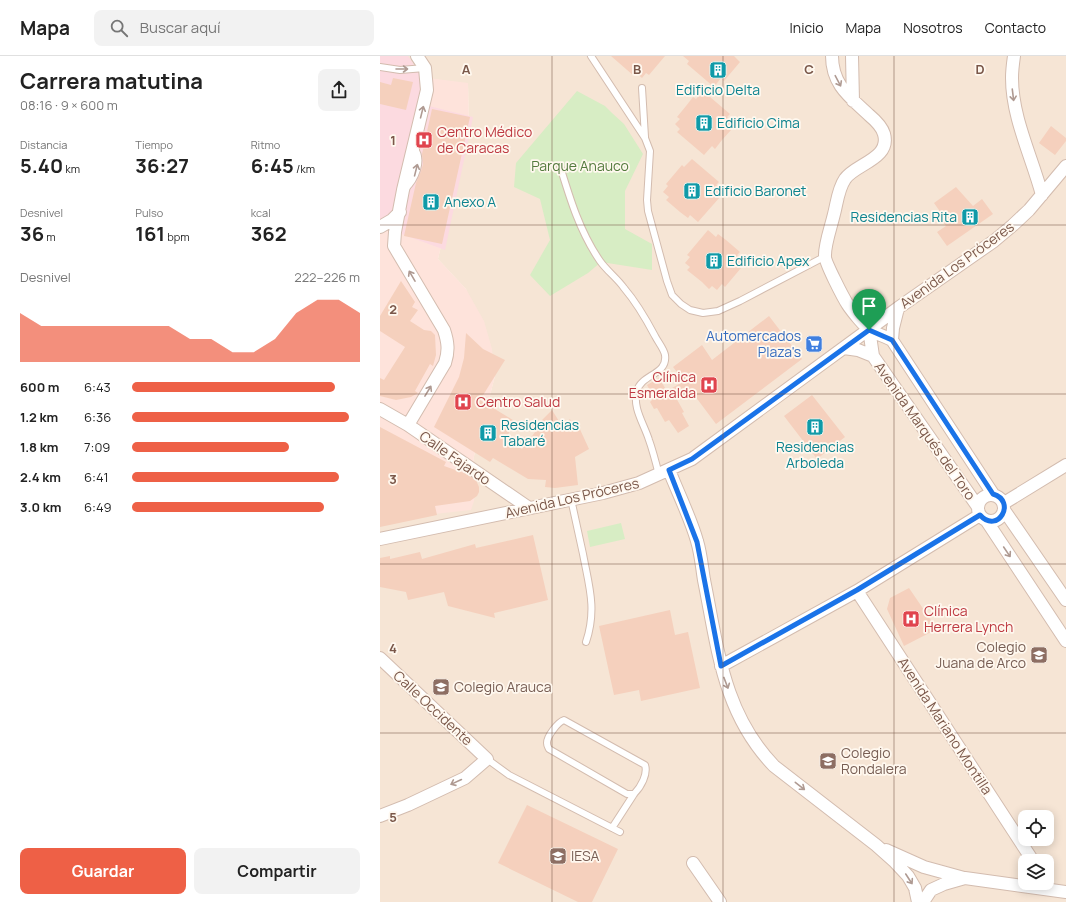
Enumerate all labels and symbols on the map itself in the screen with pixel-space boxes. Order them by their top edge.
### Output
text: A [462,60,471,78]
text: B [633,60,641,78]
building icon: Edificio Delta [708,60,728,80]
text: C [804,60,814,78]
text: D [975,60,985,78]
one-way arrow [395,65,408,73]
one-way arrow [835,75,842,87]
place label: Edificio Delta [676,80,760,99]
one-way arrow [1010,88,1017,101]
one-way arrow [418,105,426,118]
building icon: Edificio Cima [694,113,714,133]
place label: Edificio Cima [717,113,800,132]
place label: Centro Médico de Caracas [437,122,532,157]
hospital icon: Centro Médico de Caracas [414,130,434,150]
text: 1 [390,131,396,149]
park label: Parque Anauco [531,156,629,175]
one-way arrow [413,164,421,177]
building icon: Edificio Baronet [682,181,702,201]
place label: Edificio Baronet [705,181,807,200]
building icon: Anexo A [421,192,441,212]
place label: Anexo A [444,192,496,211]
place label: Residencias Rita [851,207,957,226]
building icon: Residencias Rita [960,207,980,227]
street label: Avenida Los Próceres [896,217,1018,313]
building icon: Edificio Apex [704,251,724,271]
place label: Edificio Apex [727,251,810,270]
one-way arrow [408,270,416,282]
pin [852,289,886,330]
text: 2 [389,300,397,318]
place label: Automercados Plaza's [706,326,801,361]
supermarket icon: Automercados Plaza's [804,334,824,354]
street label: Avenida Marqués del Toro [870,358,980,503]
place label: Clínica Esmeralda [629,367,696,402]
hospital icon: Clínica Esmeralda [699,375,719,395]
one-way arrow [425,385,433,397]
hospital icon: Centro Salud [453,392,473,412]
place label: Centro Salud [476,392,560,411]
place label: Residencias Tabaré [501,415,579,450]
building icon: Residencias Arboleda [805,417,825,437]
building icon: Residencias Tabaré [478,423,498,443]
street label: Calle Fajardo [416,426,495,489]
place label: Residencias Arboleda [776,437,854,472]
text: 3 [389,470,397,488]
street label: Avenida Los Próceres [503,473,641,522]
one-way arrow [1003,547,1011,558]
place label: Clínica Herrera Lynch [924,601,1013,636]
hospital icon: Clínica Herrera Lynch [901,609,921,629]
place label: Colegio Juana de Arco [936,637,1026,672]
text: 4 [389,639,397,657]
school or university icon: Colegio Juana de Arco [1029,645,1049,665]
street label: Avenida Mariano Montilla [894,653,997,798]
street label: Calle Occidente [390,666,477,749]
school or university icon: Colegio Arauca [431,677,451,697]
place label: Colegio Arauca [454,677,552,696]
one-way arrow [722,677,730,689]
place label: Colegio Rondalera [841,743,906,778]
school or university icon: Colegio Rondalera [818,751,838,771]
one-way arrow [450,779,462,786]
one-way arrow [794,782,805,791]
text: 5 [389,808,397,826]
school or university icon: IESA [548,846,568,866]
place label: IESA [571,846,600,865]
one-way arrow [906,873,914,885]

